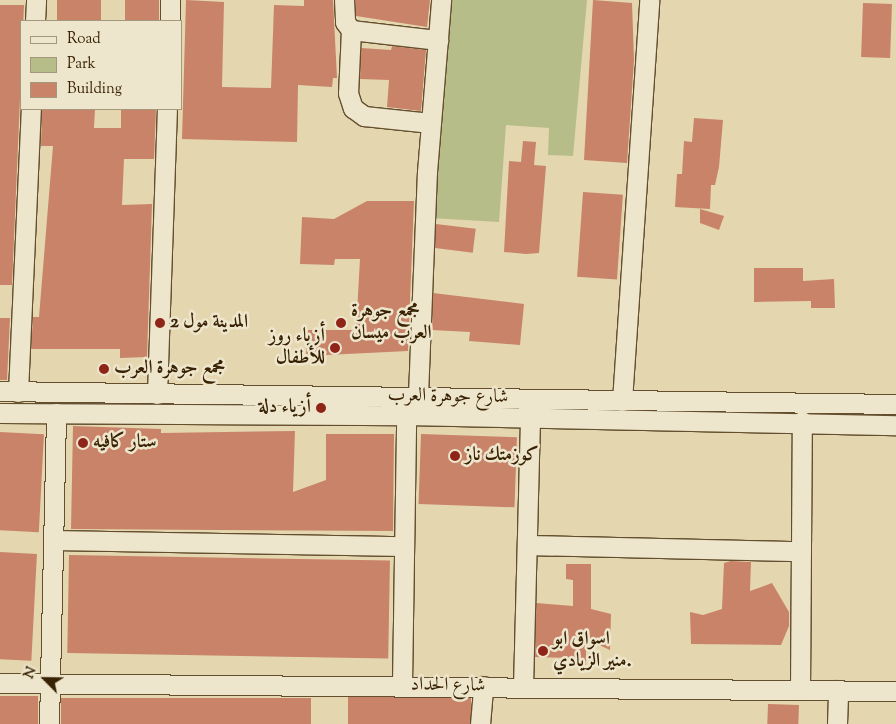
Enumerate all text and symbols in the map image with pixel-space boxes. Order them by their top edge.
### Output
legend [20,20,182,110]
text: Road [67,29,101,50]
text: Park [67,54,96,75]
text: Building [67,79,122,100]
place label: مجمع جوهرة العرب ميسان [351,301,432,345]
place label: المدينة مول 2 [170,312,248,334]
marker: المدينة مول 2 [154,317,166,329]
marker: مجمع جوهرة العرب ميسان [335,317,347,329]
place label: أزياء روز للأطفال [269,326,325,370]
marker: أزياء روز للأطفال [329,342,341,354]
place label: مجمع جوهرة العرب [114,358,225,380]
marker: مجمع جوهرة العرب [98,363,110,375]
street label: شارع جوهرة العرب [387,385,509,409]
place label: أزياء دلة [259,397,311,419]
marker: أزياء دلة [315,402,327,414]
place label: ستار كافيه [93,432,157,454]
marker: ستار كافيه [77,437,89,449]
place label: كوزمتك ناز [465,445,539,467]
marker: كوزمتك ناز [449,450,461,462]
place label: اسواق ابو منير الزيادي. [553,629,631,673]
marker: اسواق ابو منير الزيادي. [537,645,549,657]
north arrow [20,654,70,704]
text: N [20,664,43,682]
street label: شارع الحداد [410,674,486,698]

